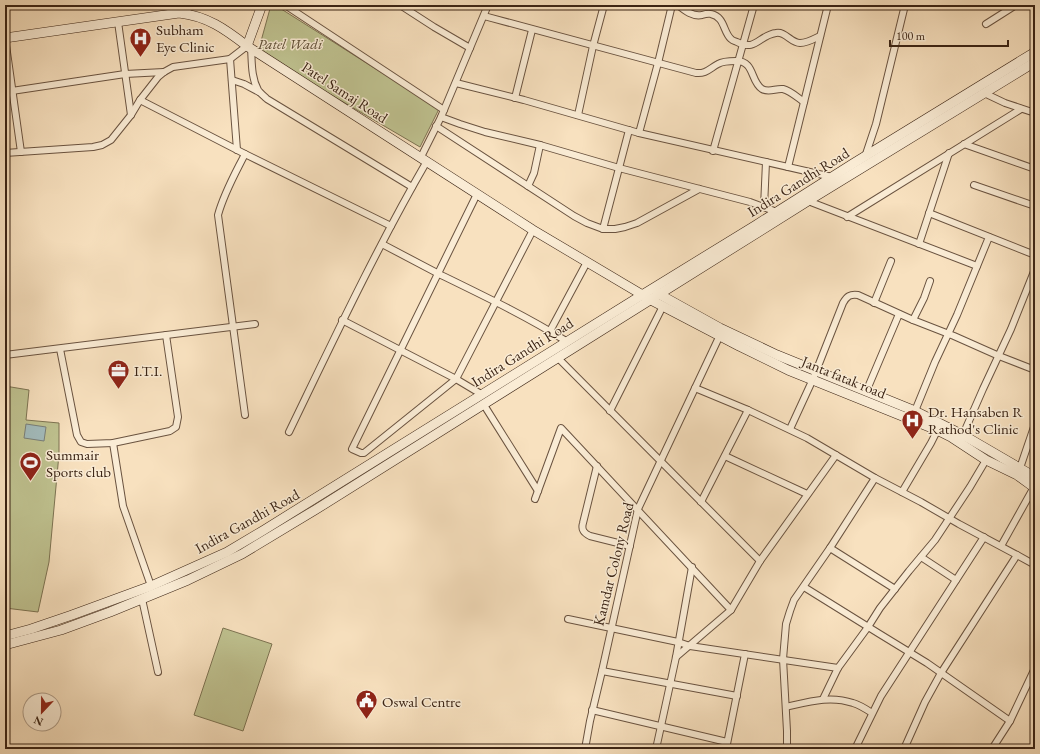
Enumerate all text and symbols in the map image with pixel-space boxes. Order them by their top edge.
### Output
place label: Subham Eye Clinic [156,20,215,56]
scale bar [890,22,1008,48]
hospital icon: Subham Eye Clinic [128,25,154,58]
text: 100 m [896,28,926,44]
park label: Patel Wadi [257,34,323,53]
street label: Patel Samaj Road [298,57,392,127]
street label: Indira Gandhi Road [744,143,853,221]
street label: Indira Gandhi Road [468,313,577,391]
street label: Janta fatak road [797,351,889,403]
office icon: I.T.I. [105,357,131,390]
place label: I.T.I. [134,361,162,380]
place label: Dr. Hansaben R Rathod's Clinic [928,402,1023,438]
hospital icon: Dr. Hansaben R Rathod's Clinic [900,407,926,440]
place label: Summair Sports club [46,445,111,481]
sports icon: Summair Sports club [18,450,44,483]
street label: Indira Gandhi Road [191,484,303,558]
street label: Kamdar Colony Road [588,500,638,628]
public building icon: Oswal Centre [353,688,379,721]
north arrow [22,692,62,732]
place label: Oswal Centre [382,692,461,711]
text: N [31,713,45,729]

